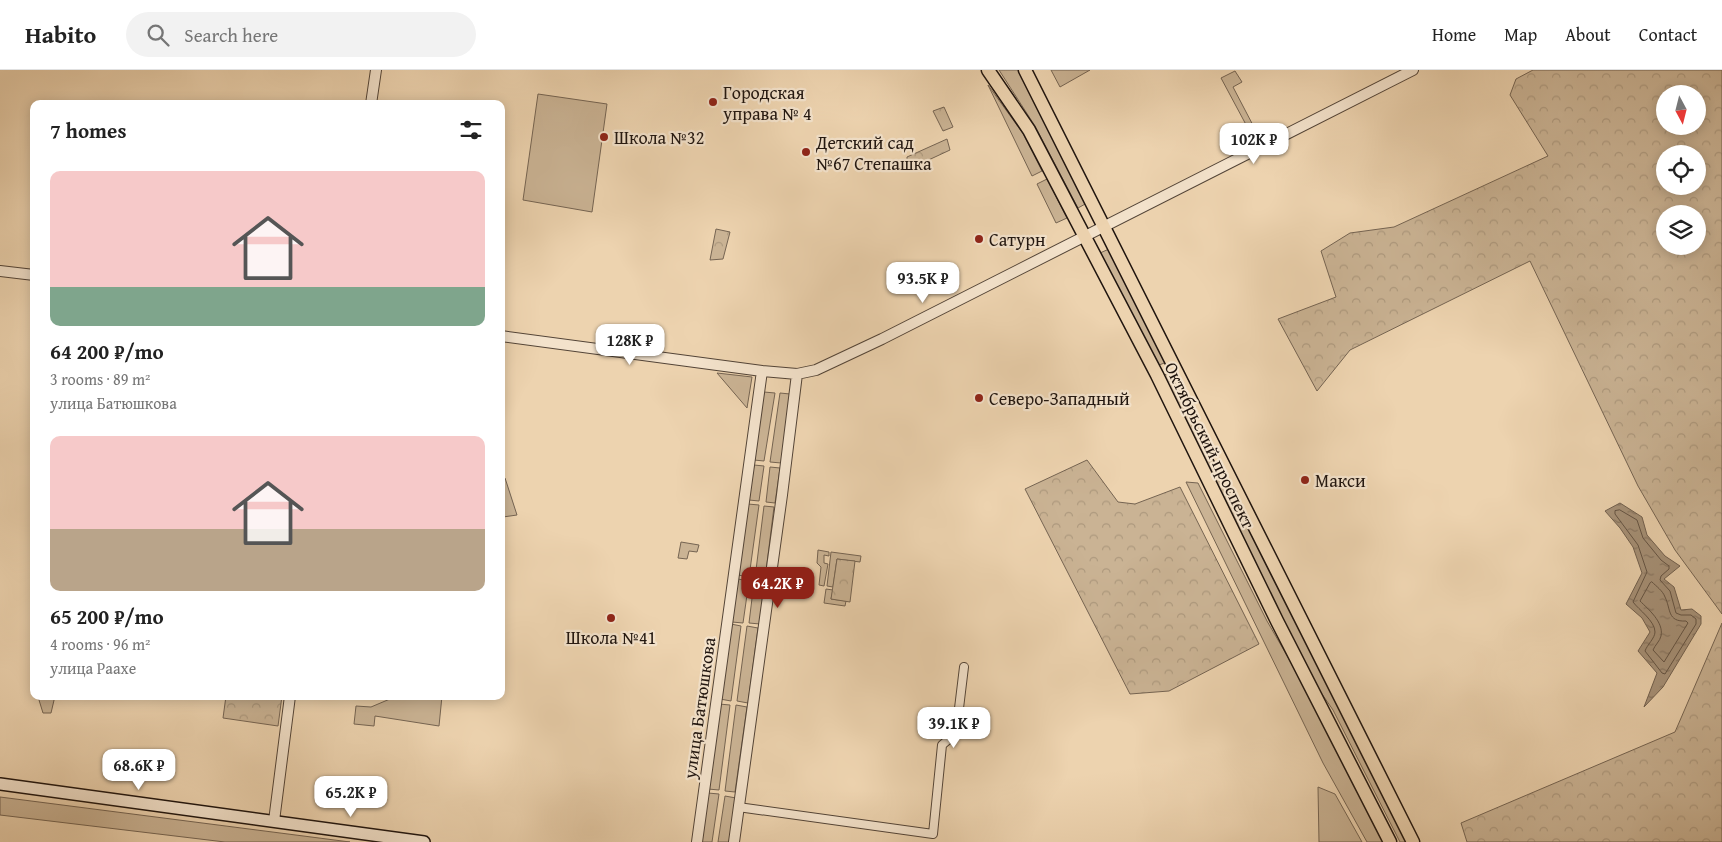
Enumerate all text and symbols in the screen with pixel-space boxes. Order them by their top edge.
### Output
search box [126,12,476,57]
text: Habito [25,17,96,52]
icon: search [144,21,172,49]
text: Search here [184,21,278,49]
text: Home [1432,21,1476,48]
text: Map [1504,21,1537,48]
text: About [1565,21,1611,48]
text: Contact [1639,21,1697,48]
place label: Городская управа № 4 [722,79,812,127]
north arrow [1656,85,1706,135]
map controls [1656,85,1706,255]
marker: Городская управа № 4 [707,96,719,108]
text: 7 homes [50,115,126,146]
icon: filters [457,116,485,144]
pin: 102K ₽ [1213,122,1295,165]
place label: Школа №32 [614,124,704,151]
text: 102K ₽ [1231,127,1277,151]
place label: Детский сад №67 Степашка [815,129,932,177]
marker: Школа №32 [598,131,610,143]
button: locate [1656,145,1706,195]
marker: Детский сад №67 Степашка [800,146,812,158]
icon: home [223,203,313,293]
button: layers [1656,205,1706,255]
place label: Сатурн [989,226,1045,253]
marker: Сатурн [973,233,985,245]
pin: 93.5K ₽ [877,262,969,304]
text: 93.5K ₽ [897,266,949,290]
pin: 128K ₽ [589,324,671,366]
text: 128K ₽ [607,328,653,352]
text: 64 200 ₽/mo [50,336,164,367]
street label: Октябрьский проспект [1158,357,1262,533]
text: 3 rooms · 89 m² [50,367,150,391]
place label: Северо-Западный [989,385,1130,412]
text: улица Батюшкова [50,391,177,415]
marker: Северо-Западный [973,392,985,404]
place label: Макси [1315,467,1366,494]
icon: home [223,468,313,558]
marker: Макси [1299,474,1311,486]
pin: 64.2K ₽ [732,566,824,609]
text: 64.2K ₽ [752,571,804,595]
text: 65 200 ₽/mo [50,601,164,632]
marker: Школа №41 [605,612,617,624]
place label: Школа №41 [566,624,656,651]
text: 4 rooms · 96 m² [50,632,150,656]
street label: улица Батюшкова [676,635,722,781]
text: улица Раахе [50,656,136,680]
pin: 39.1K ₽ [908,706,1000,749]
text: 39.1K ₽ [928,711,980,735]
pin: 68.6K ₽ [93,748,185,791]
text: 68.6K ₽ [113,753,165,777]
pin: 65.2K ₽ [305,776,397,818]
text: 65.2K ₽ [325,780,377,804]

